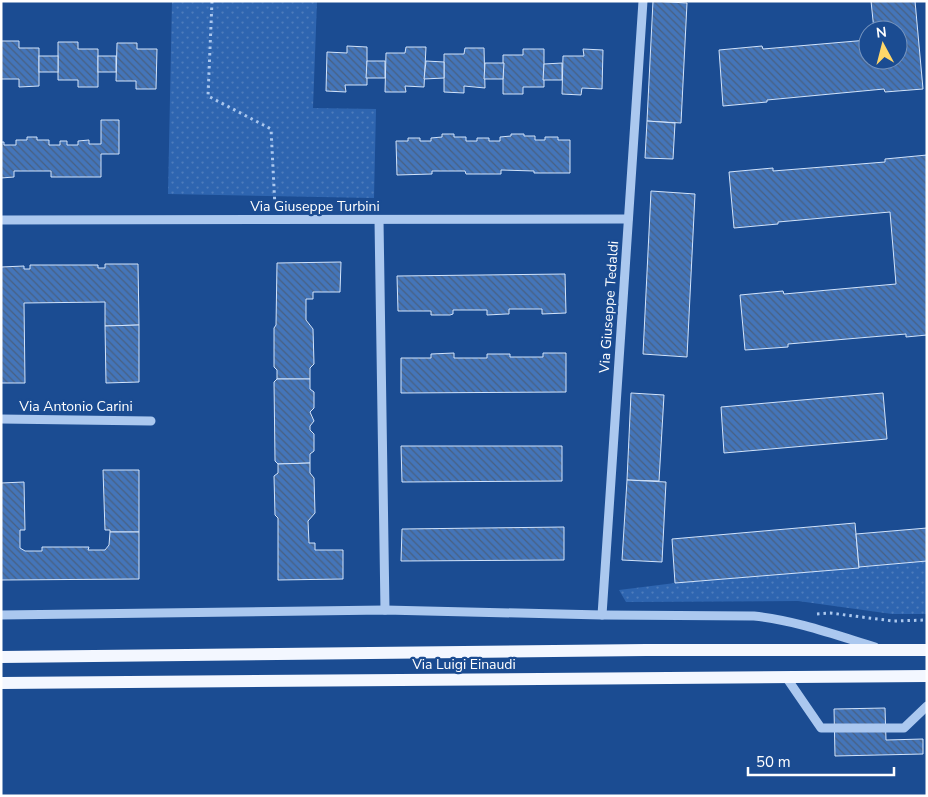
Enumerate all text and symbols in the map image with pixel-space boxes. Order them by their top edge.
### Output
north arrow [858,20,908,70]
text: N [875,23,888,43]
street label: Via Giuseppe Turbini [249,197,380,216]
street label: Via Giuseppe Tedaldi [595,240,623,375]
street label: Via Antonio Carini [18,397,133,416]
street label: Via Luigi Einaudi [411,655,516,674]
scale bar [748,744,894,776]
text: 50 m [756,752,791,772]

